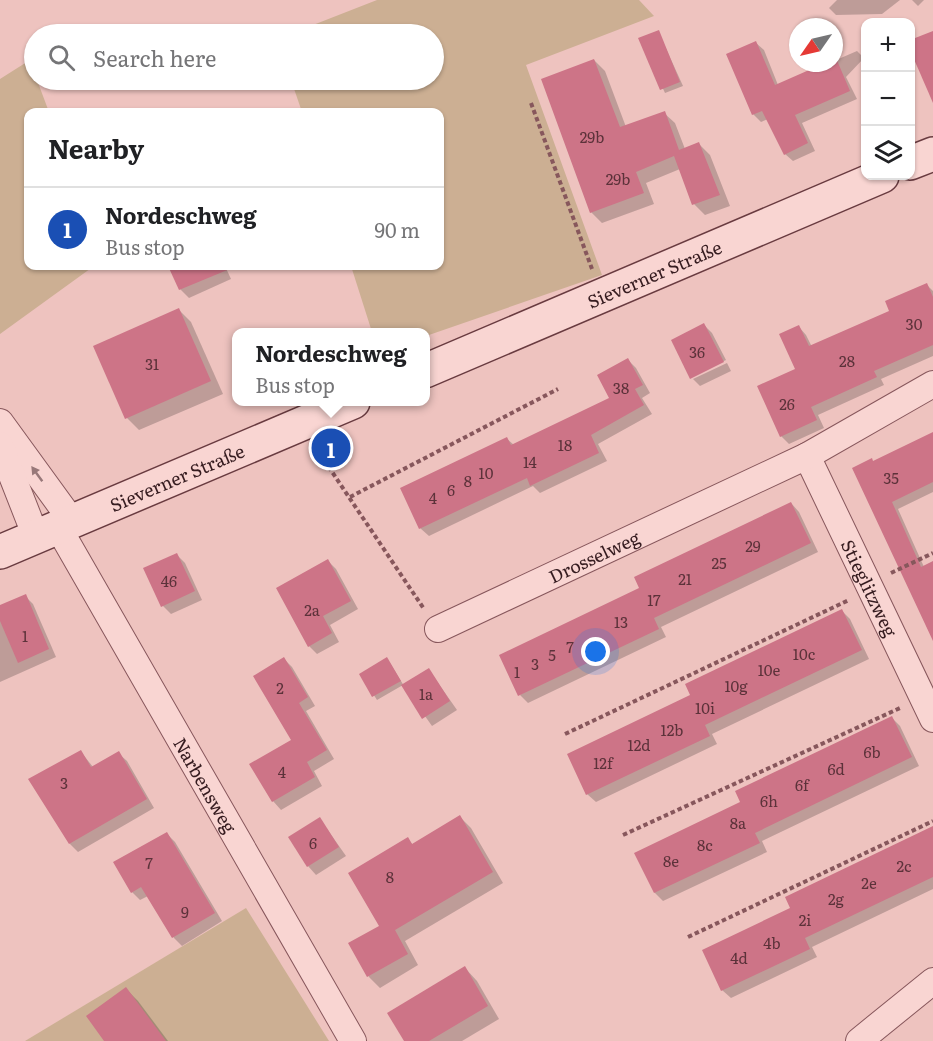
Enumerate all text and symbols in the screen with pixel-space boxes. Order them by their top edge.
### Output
north arrow [789,18,843,72]
map controls [861,18,915,180]
button: + [861,18,915,72]
search box [24,24,444,90]
icon: search [45,41,78,74]
text: Search here [93,41,216,74]
button: − [861,72,915,126]
house number: 29b [580,125,604,148]
button: layers [861,126,915,180]
text: Nearby [48,128,144,167]
house number: 29b [606,167,630,190]
text: Nordeschweg [105,198,257,231]
text: 1 [63,214,72,244]
text: 90 m [375,214,420,244]
text: Bus stop [105,231,185,261]
street label: Sieverner Straße [582,233,726,314]
house number: 30 [906,312,923,335]
popup [232,328,430,406]
text: Nordeschweg [255,336,407,369]
house number: 36 [689,340,705,363]
house number: 28 [839,349,855,372]
house number: 31 [145,352,159,375]
text: Bus stop [255,369,335,399]
house number: 38 [613,376,629,399]
house number: 26 [779,392,795,415]
pin: 1 [312,426,350,470]
house number: 18 [558,433,572,456]
street label: Sieverner Straße [105,436,248,518]
house number: 14 [523,450,537,473]
house number: 10 [479,461,494,484]
one-way arrow [32,466,44,481]
house number: 35 [883,466,899,489]
house number: 8 [464,469,472,492]
house number: 6 [447,478,455,501]
house number: 4 [429,486,437,509]
street label: Drosselweg [544,523,645,589]
house number: 29 [745,534,761,557]
street label: Stieglitzweg [835,534,905,642]
house number: 25 [711,551,727,574]
house number: 21 [678,567,692,590]
house number: 46 [161,569,177,592]
house number: 17 [647,588,661,611]
house number: 2a [304,598,321,621]
house number: 13 [614,610,628,633]
house number: 1 [22,624,28,647]
house number: 7 [566,635,574,658]
your location [581,637,610,666]
house number: 10c [793,642,816,665]
house number: 5 [548,643,556,666]
house number: 3 [531,652,539,675]
house number: 10e [758,658,780,681]
house number: 1 [514,660,520,683]
house number: 10g [724,674,748,697]
house number: 2 [276,676,284,699]
house number: 1a [419,682,434,705]
house number: 10i [695,696,715,719]
house number: 12b [661,718,683,741]
street label: Narbensweg [168,732,245,838]
house number: 12d [628,733,650,756]
house number: 6b [863,740,881,763]
house number: 12f [593,751,614,774]
house number: 6d [827,757,845,780]
house number: 4 [278,760,286,783]
house number: 3 [60,771,68,794]
house number: 6f [795,773,810,796]
house number: 6h [760,789,778,812]
house number: 8a [730,811,747,834]
house number: 6 [309,831,317,854]
house number: 8c [697,833,713,856]
house number: 8e [663,849,679,872]
house number: 7 [145,851,153,874]
house number: 2c [896,854,912,877]
house number: 8 [386,865,394,888]
house number: 2e [861,871,877,894]
house number: 2g [828,887,845,910]
house number: 9 [181,900,189,923]
house number: 2i [799,908,811,931]
house number: 4b [763,931,781,954]
house number: 4d [730,946,748,969]

